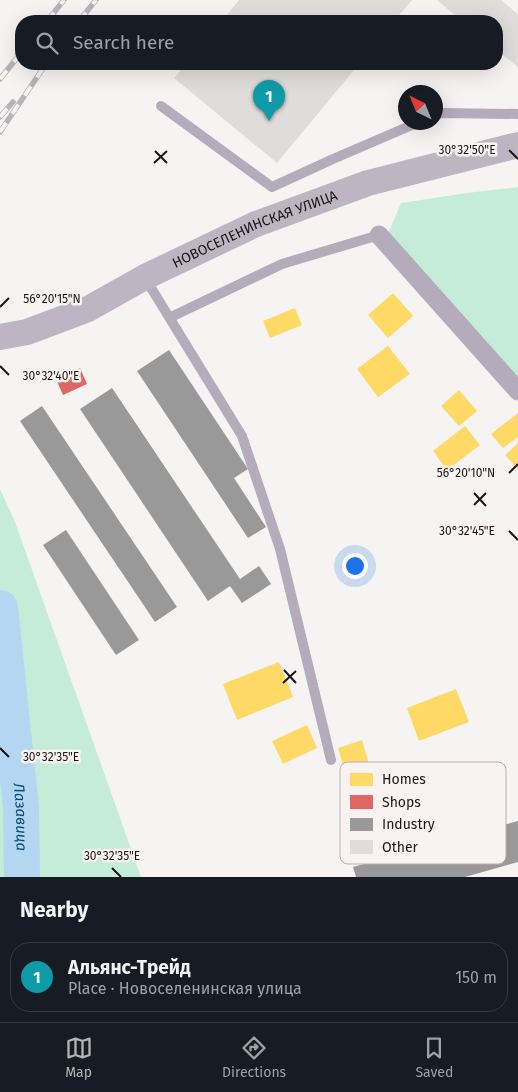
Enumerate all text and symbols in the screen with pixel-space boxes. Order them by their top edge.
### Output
search box [15,15,503,70]
icon: search [33,29,61,57]
text: Search here [73,31,174,54]
pin: 1 [253,80,285,121]
north arrow [398,85,443,130]
text: 30°32'50"E [438,143,496,157]
street label: НОВОСЕЛЕНИНСКАЯ УЛИЦА [170,187,340,272]
text: 56°20'15"N [23,292,81,306]
text: 30°32'40"E [22,369,80,383]
text: 56°20'10"N [437,466,495,480]
text: 30°32'45"E [439,524,495,538]
your location [342,553,368,579]
text: 30°32'35"E [23,750,79,764]
legend [340,762,506,864]
text: Homes [382,771,426,788]
water label: Лазавица [9,781,31,851]
text: Shops [382,794,421,811]
text: Industry [382,816,435,833]
text: Other [382,839,419,856]
text: 30°32'35"E [84,849,140,863]
text: Nearby [20,897,88,923]
text: Альянс-Трейд [68,956,191,979]
text: 1 [33,968,41,987]
text: 150 m [455,968,497,987]
text: Place · Новоселенинская улица [68,979,302,998]
tab: Map [65,1034,93,1081]
tab: Directions [222,1034,286,1081]
tab: Saved [415,1034,453,1081]

